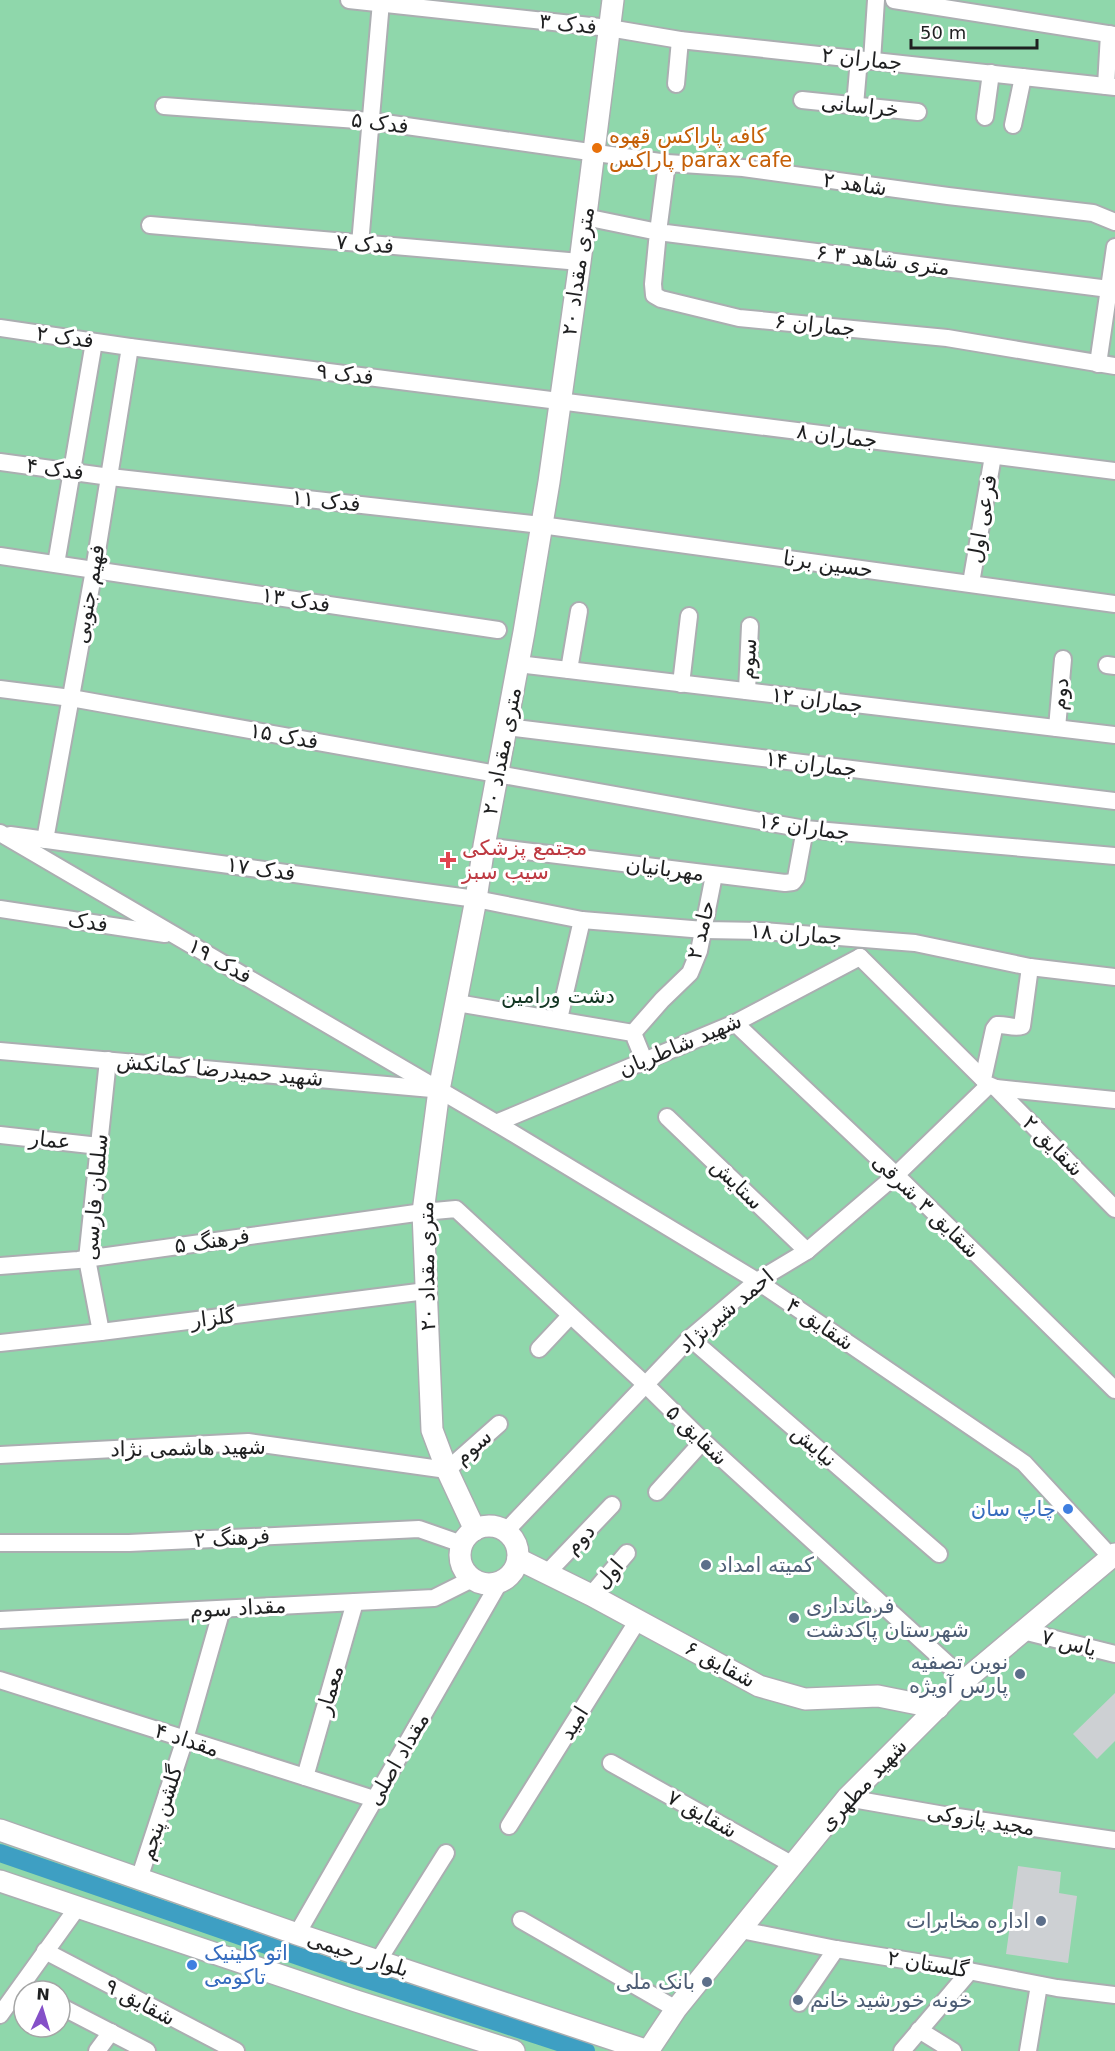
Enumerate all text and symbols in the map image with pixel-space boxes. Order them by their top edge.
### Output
street label: فدک ۳ [538,9,598,39]
scale bar [911,12,1037,50]
text: 50 m [920,22,966,43]
street label: جماران ۲ [821,43,903,75]
street label: خراسانی [820,90,900,122]
street label: فدک ۵ [350,108,410,138]
place label: کافه پاراکس قهوه پاراکس parax cafe [609,124,792,172]
marker: کافه پاراکس قهوه پاراکس parax cafe [590,141,604,155]
street label: شاهد ۲ [822,168,888,200]
street label: ۲۰ متری مقداد [557,205,599,337]
street label: فدک ۷ [335,230,395,258]
street label: ۶ متری شاهد ۳ [815,240,951,280]
street label: جماران ۶ [774,309,856,341]
street label: فدک ۲ [35,321,95,353]
street label: فدک ۹ [315,359,375,389]
street label: جماران ۸ [795,419,879,453]
street label: فدک ۴ [25,453,85,485]
street label: فرعی اول [962,473,1002,565]
street label: فدک ۱۱ [290,485,362,517]
street label: فهیم جنوبی [68,543,111,646]
street label: حسین برنا [782,546,874,582]
street label: فدک ۱۳ [260,583,332,617]
street label: سوم [735,638,761,680]
street label: دوم [1047,677,1073,711]
street label: جماران ۱۲ [770,682,864,718]
street label: ۲۰ متری مقداد [478,685,526,817]
street label: فدک ۱۵ [248,718,320,754]
street label: جماران ۱۴ [764,746,858,782]
street label: جماران ۱۶ [757,809,851,845]
place label: مجتمع پزشکی سیب سبز [461,836,587,884]
marker: مجتمع پزشکی سیب سبز [439,851,457,869]
street label: فدک ۱۷ [225,852,297,886]
street label: مهربانیان [624,852,706,886]
street label: حامد ۲ [682,898,720,962]
street label: فدک [66,907,110,937]
street label: جماران ۱۸ [749,919,843,949]
street label: فدک ۱۹ [184,933,256,989]
park label: دشت ورامین [501,984,615,1008]
street label: شهید شاطریان [615,1008,745,1082]
street label: شهید حمیدرضا کمانکش [116,1049,324,1091]
street label: شقایق ۲ [1018,1111,1088,1181]
street label: عمار [27,1126,72,1154]
street label: سلمان فارسی [78,1133,112,1261]
street label: شقایق ۳ شرقی [868,1149,984,1263]
street label: ستایش [706,1154,768,1214]
street label: ۲۰ متری مقداد [414,1201,440,1331]
street label: فرهنگ ۵ [173,1224,251,1258]
street label: احمد شیرنژاد [674,1264,778,1358]
street label: شقایق ۴ [782,1293,858,1355]
street label: گلزار [188,1303,237,1333]
street label: شقایق ۵ [661,1400,733,1470]
street label: نیایش [787,1420,841,1472]
street label: سوم [449,1424,497,1470]
street label: شهید هاشمی نژاد [110,1435,266,1461]
place label: چاپ سان [971,1497,1056,1521]
marker: چاپ سان [1061,1502,1075,1516]
street label: دوم [560,1519,600,1559]
street label: فرهنگ ۲ [194,1524,270,1552]
place label: کمیته امداد [718,1553,814,1577]
street label: اول [590,1554,628,1594]
marker: کمیته امداد [699,1558,713,1572]
street label: مقداد سوم [189,1593,287,1623]
place label: فرمانداری شهرستان پاکدشت [806,1594,969,1642]
marker: فرمانداری شهرستان پاکدشت [787,1611,801,1625]
street label: یاس ۷ [1039,1625,1099,1661]
street label: شقایق ۶ [681,1636,759,1692]
place label: نوین تصفیه پارس آویژه [909,1650,1008,1698]
street label: معمار [311,1663,348,1718]
marker: نوین تصفیه پارس آویژه [1013,1667,1027,1681]
street label: امید [555,1702,593,1744]
street label: مقداد اصلی [362,1708,434,1810]
street label: مقداد ۴ [152,1718,222,1762]
street label: شهید مطهری [814,1734,912,1836]
street label: گلشن پنجم [134,1763,189,1864]
street label: شقایق ۷ [663,1785,741,1843]
street label: مجید پازوکی [925,1800,1037,1840]
place label: اداره مخابرات [906,1909,1029,1933]
marker: اداره مخابرات [1034,1914,1048,1928]
street label: بلوار رحیمی [304,1926,412,1982]
place label: اتو کلینیک تاکومی [204,1941,288,1989]
street label: گلستان ۲ [886,1946,970,1982]
marker: اتو کلینیک تاکومی [185,1958,199,1972]
place label: بانک ملی [616,1970,695,1994]
street label: شقایق ۹ [101,1974,179,2030]
marker: بانک ملی [700,1975,714,1989]
north arrow [12,1979,72,2039]
text: N [36,1985,50,2004]
place label: خونه خورشید خانم [810,1988,972,2013]
marker: خونه خورشید خانم [791,1993,805,2007]

